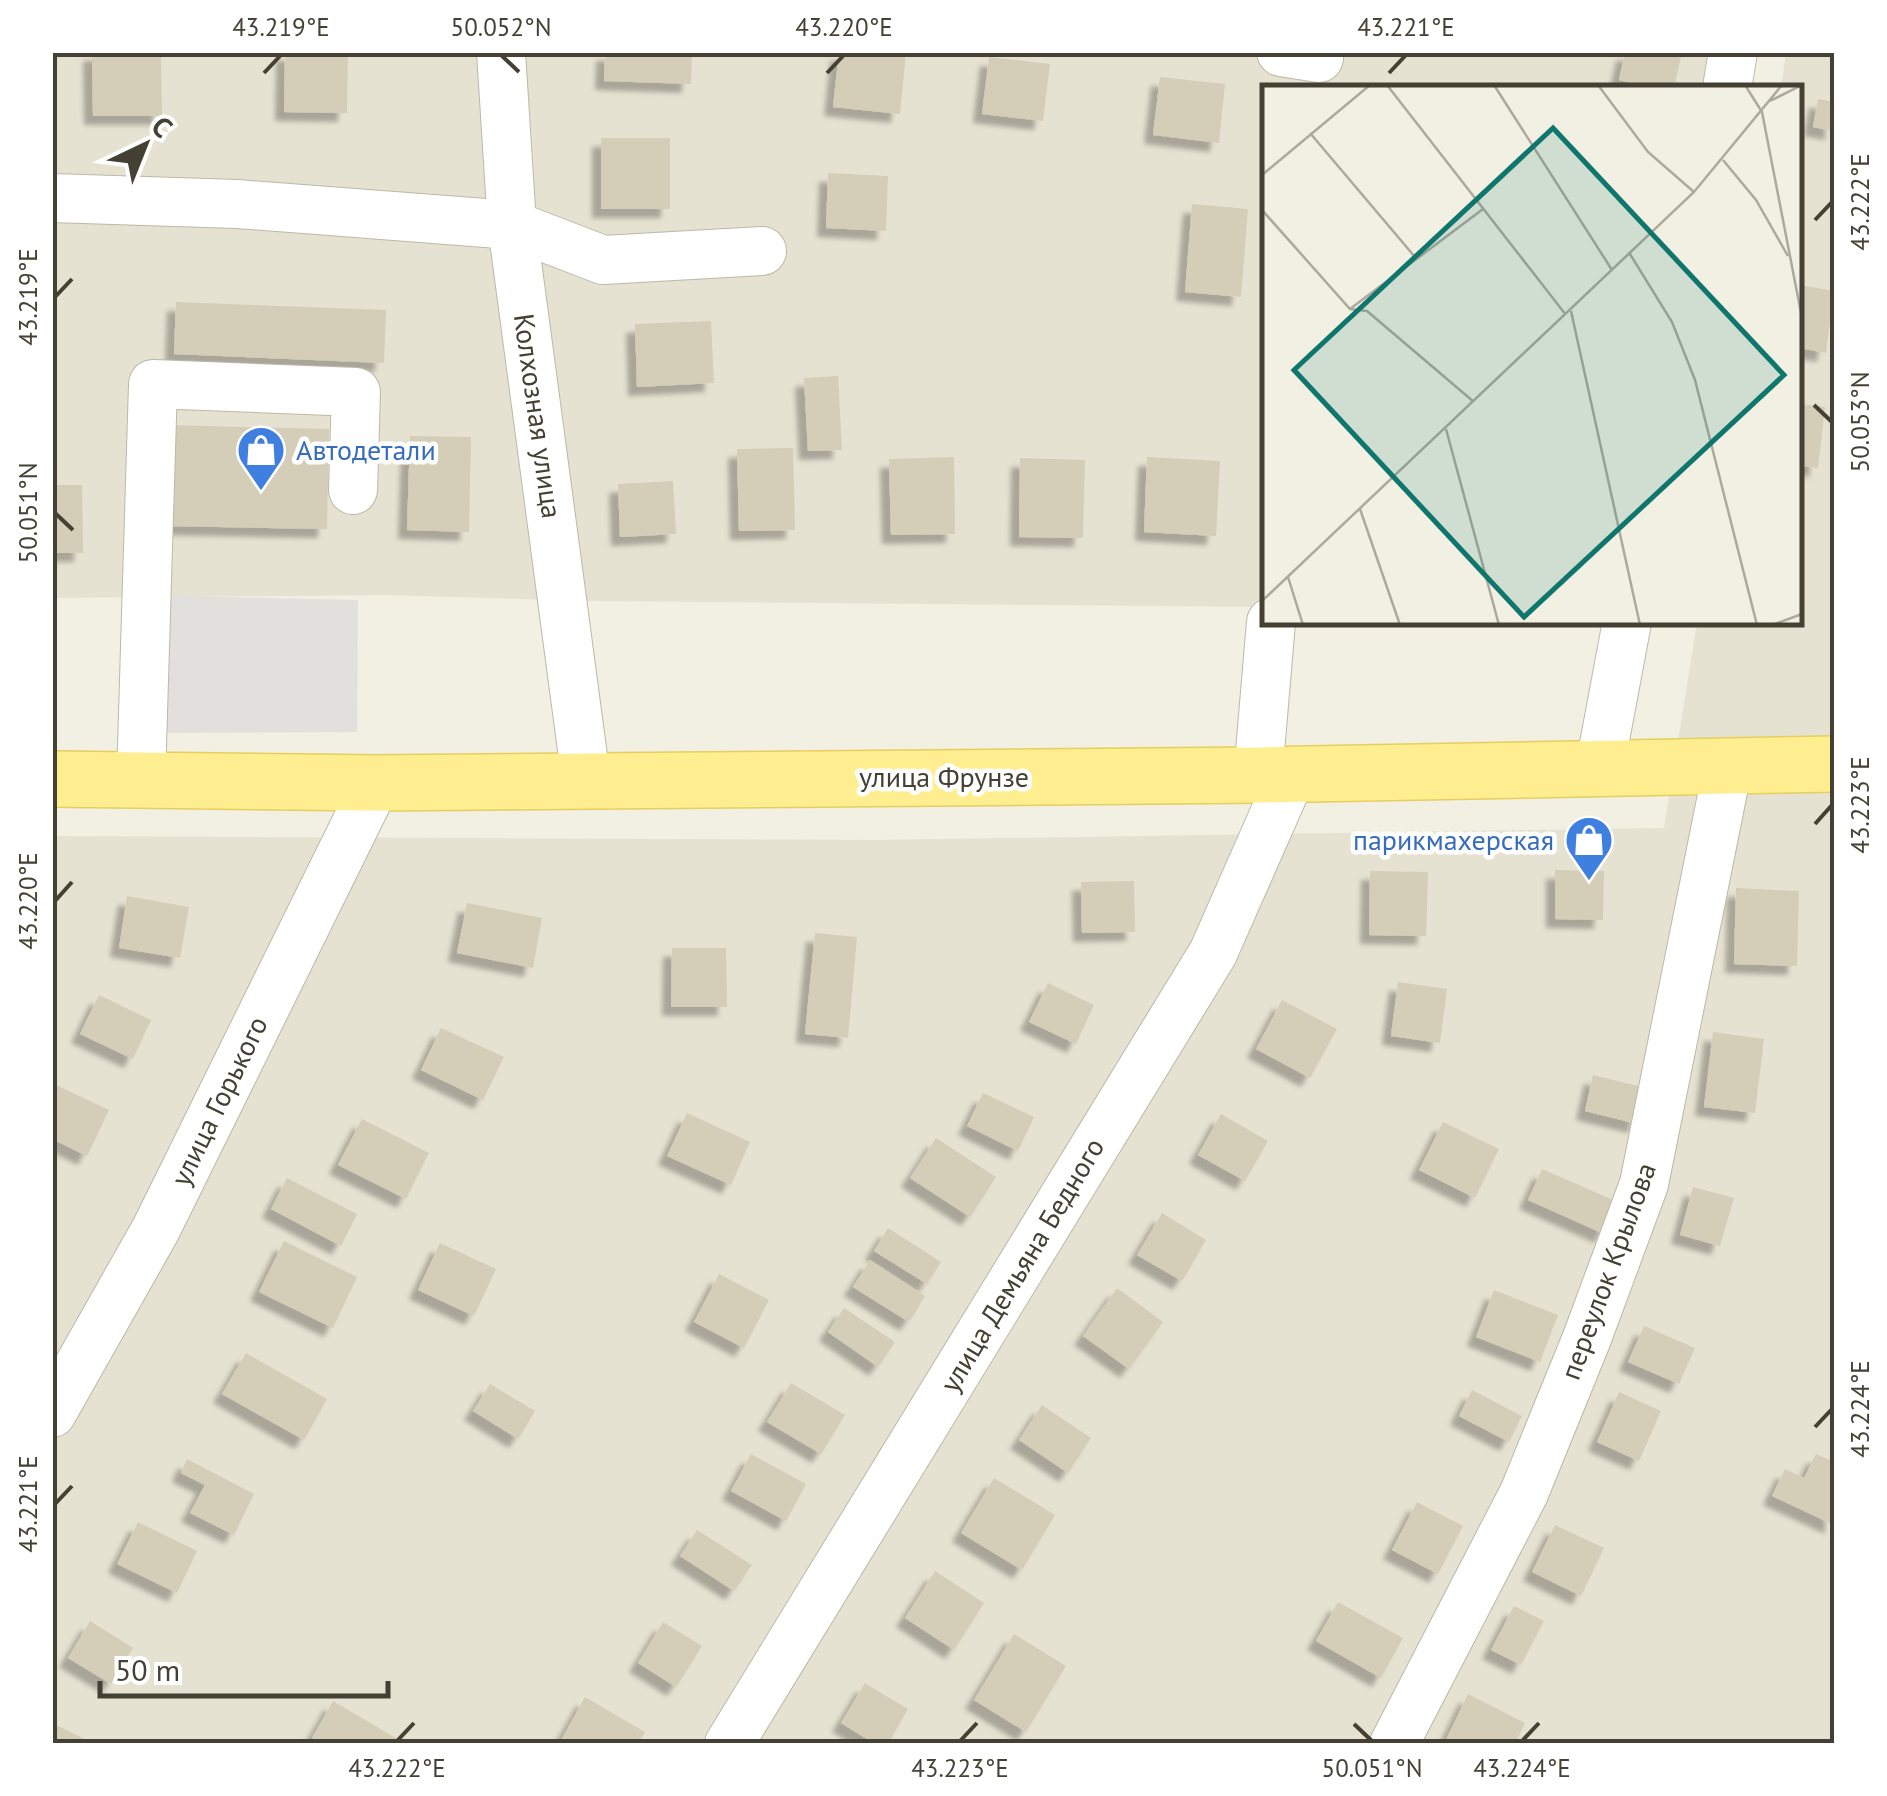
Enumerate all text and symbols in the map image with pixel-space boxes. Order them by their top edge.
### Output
text: 43.219°E [232,11,330,43]
text: 50.052°N [451,11,551,43]
text: 43.220°E [795,11,893,43]
text: 43.221°E [1357,11,1455,43]
inset map [1262,85,1802,625]
north arrow [95,95,195,195]
text: С [144,107,181,145]
text: 43.222°E [1844,153,1876,251]
text: 43.219°E [12,248,44,346]
street label: Колхозная улица [506,311,571,521]
text: 50.053°N [1844,372,1876,472]
shop icon: Автодетали [235,424,287,492]
place label: Автодетали [296,431,436,468]
text: 50.051°N [12,463,44,563]
text: 43.223°E [1844,756,1876,854]
street label: улица Фрунзе [859,758,1029,795]
shop icon: парикмахерская [1563,814,1615,882]
place label: парикмахерская [1353,821,1554,858]
text: 43.220°E [12,852,44,950]
street label: улица Горького [162,1010,276,1192]
street label: улица Демьяна Бедного [931,1131,1112,1399]
street label: переулок Крылова [1551,1157,1664,1384]
text: 43.224°E [1844,1360,1876,1458]
text: 43.221°E [12,1455,44,1553]
scale bar [100,1636,388,1698]
text: 50 m [115,1650,180,1689]
text: 43.222°E [348,1752,446,1784]
text: 43.223°E [911,1752,1009,1784]
text: 50.051°N [1322,1752,1422,1784]
text: 43.224°E [1473,1752,1571,1784]

